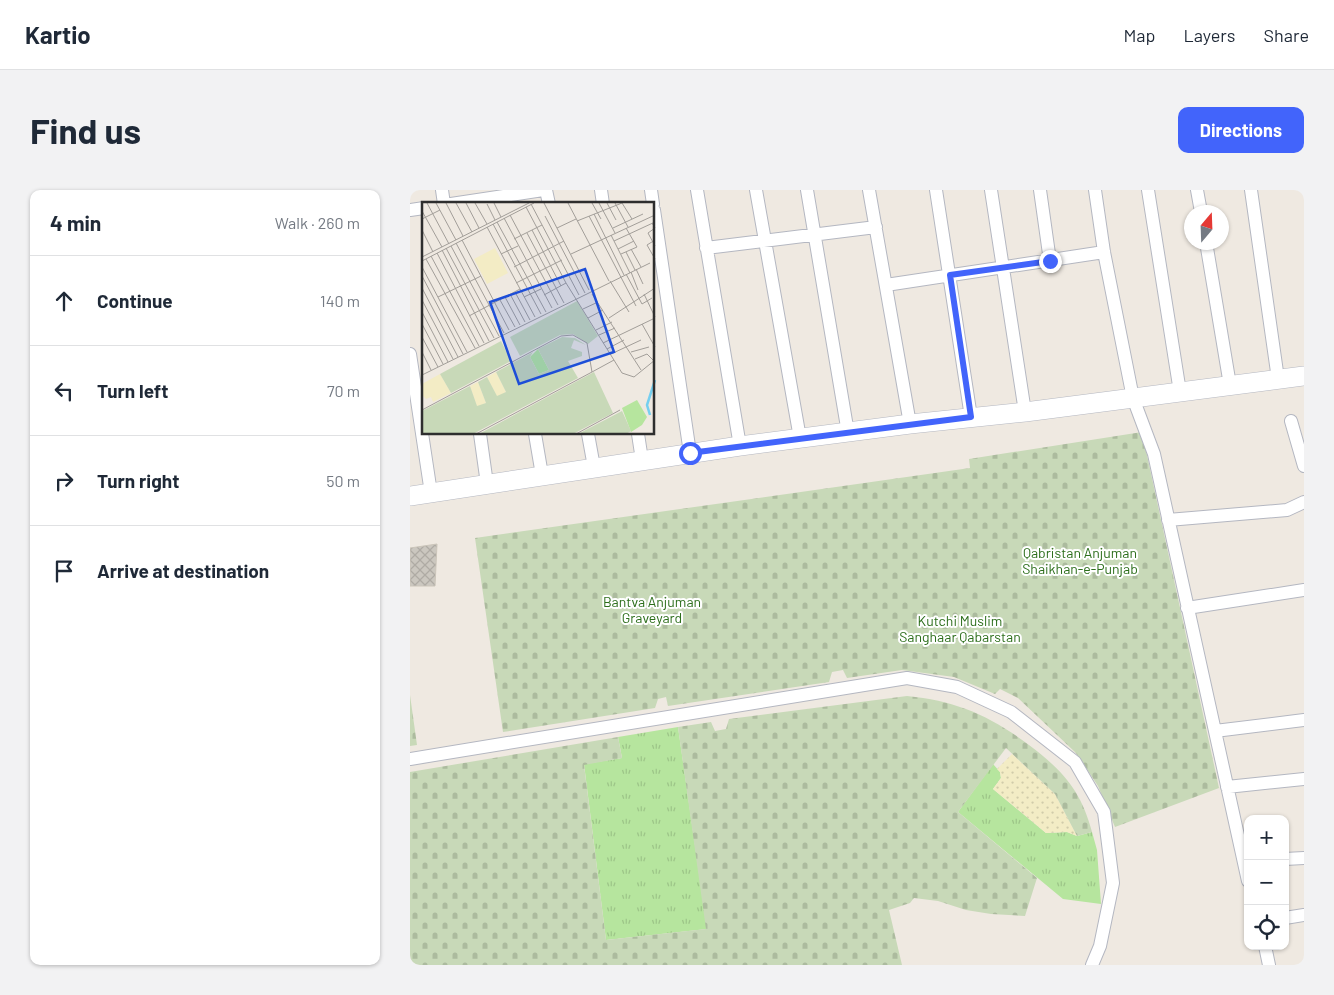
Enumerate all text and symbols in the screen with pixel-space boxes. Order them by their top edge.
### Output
text: Kartio [25,20,91,49]
text: Map [1123,24,1155,46]
text: Layers [1183,24,1236,46]
text: Share [1264,24,1309,46]
button: Directions [1178,107,1304,153]
text: Find us [30,109,141,151]
inset map [422,202,655,435]
north arrow [1184,205,1229,250]
text: 4 min [50,210,101,235]
text: Walk · 260 m [275,213,360,232]
route end [1039,250,1062,273]
icon: ahead [50,287,78,315]
text: Continue [97,289,173,312]
text: 140 m [320,291,360,310]
icon: left [50,377,78,405]
text: Turn left [97,379,168,402]
text: 70 m [327,381,360,400]
route start [679,442,702,465]
icon: right [50,467,78,495]
text: Turn right [97,469,179,492]
text: 50 m [326,471,360,490]
park label: Qabristan Anjuman Shaikhan-e-Punjab [1022,544,1138,577]
icon: arrive [50,557,78,585]
text: Arrive at destination [97,559,269,582]
park label: Bantva Anjuman Graveyard [603,593,701,626]
park label: Kutchi Muslim Sanghaar Qabarstan [899,612,1021,645]
map controls [1244,815,1289,950]
button: + [1244,815,1289,860]
button: − [1244,860,1289,905]
button: locate [1244,905,1289,950]

